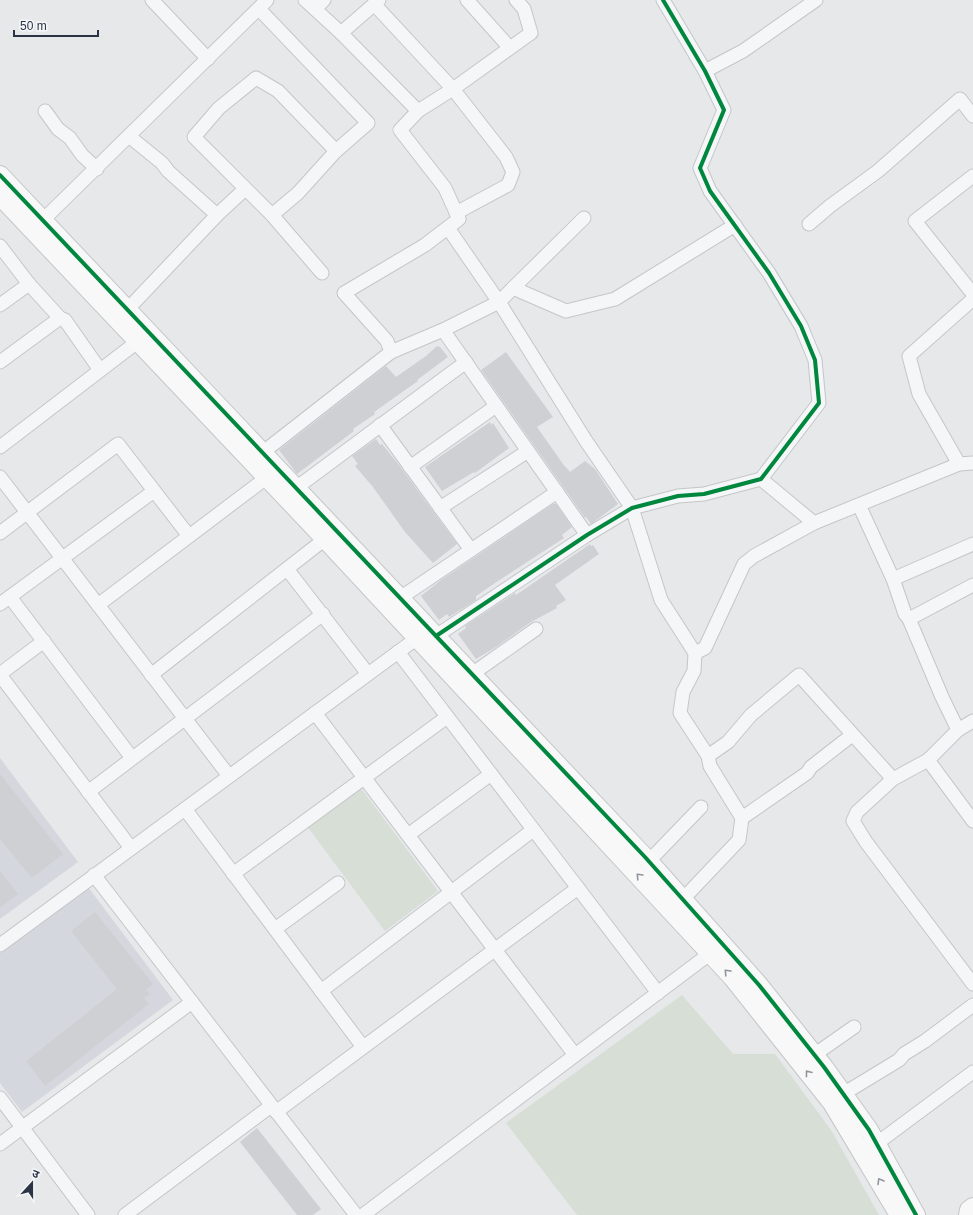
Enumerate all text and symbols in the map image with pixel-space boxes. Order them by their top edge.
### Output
scale bar [14,12,98,38]
text: 50 m [20,19,47,33]
one-way arrow [636,873,644,881]
one-way arrow [725,969,732,976]
one-way arrow [806,1070,813,1077]
north arrow [12,1163,52,1203]
text: उ [30,1167,41,1181]
one-way arrow [877,1178,884,1185]

